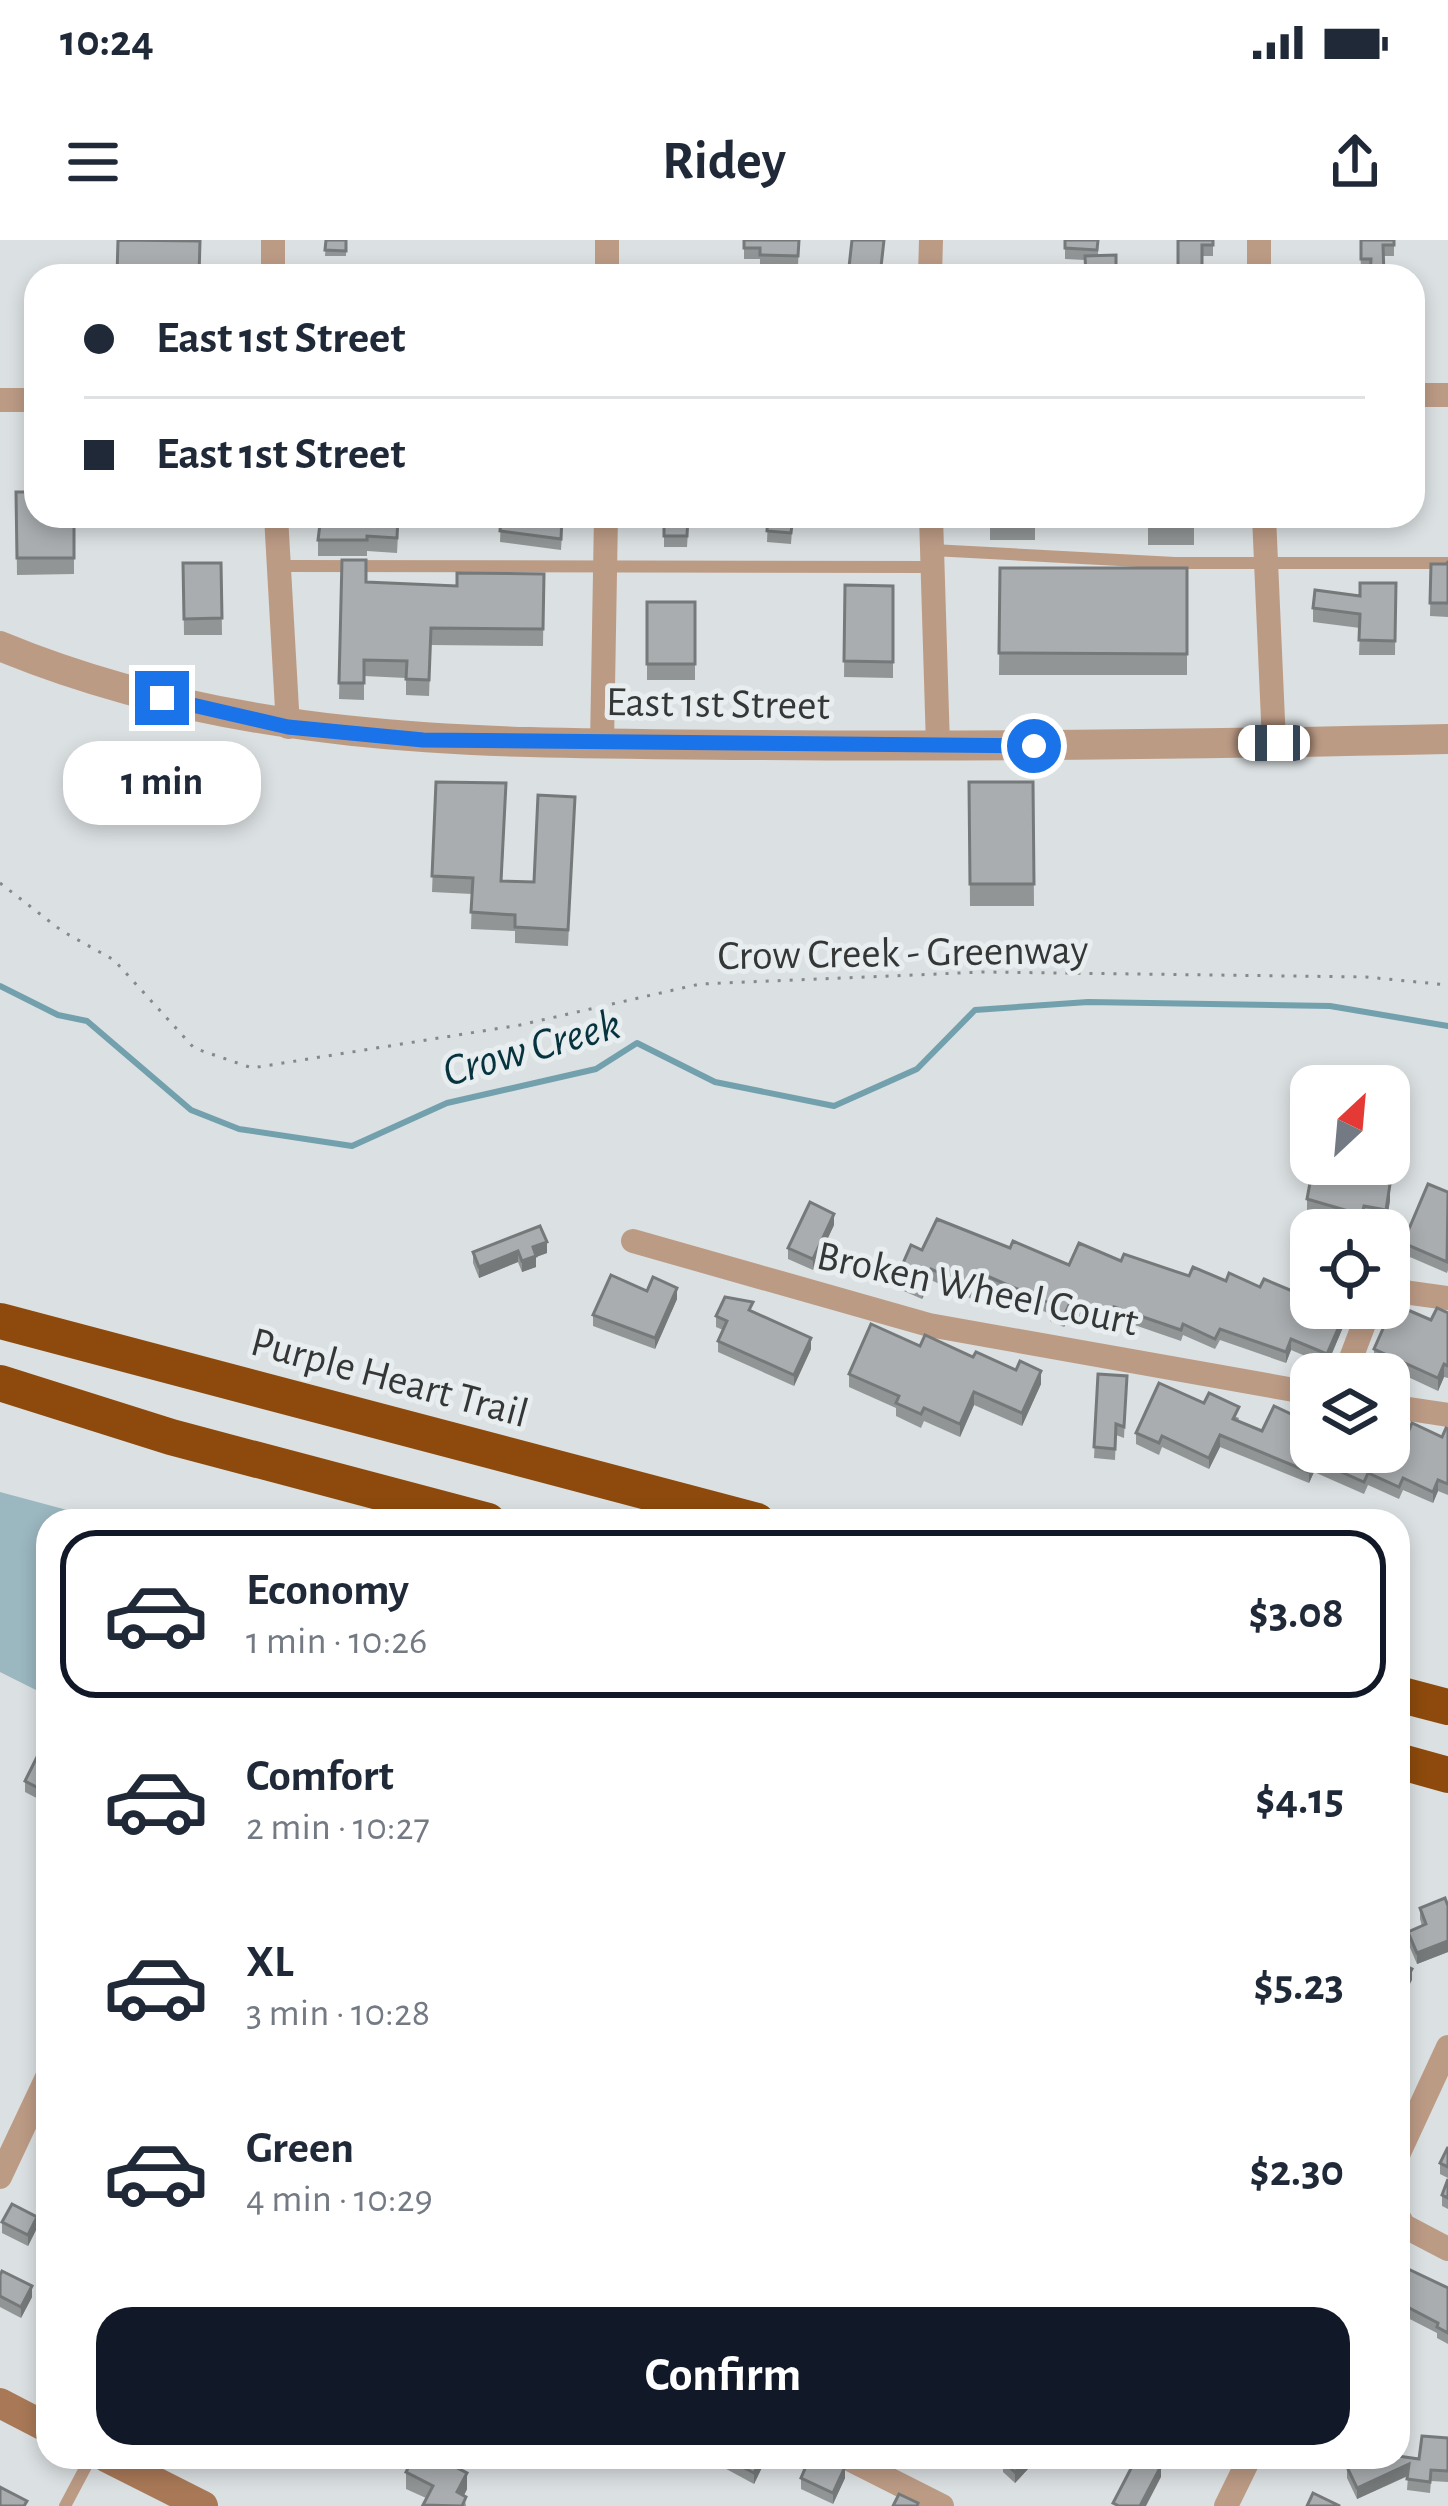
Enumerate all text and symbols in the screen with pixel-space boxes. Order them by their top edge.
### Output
text: 10:24 [60,19,154,64]
icon: menu [60,129,126,195]
icon: share [1322,129,1388,195]
text: Ridey [662,135,786,189]
text: East 1st Street [156,316,406,361]
text: East 1st Street [156,432,406,477]
route end [135,671,189,725]
street label: East 1st Street [606,681,830,727]
route start [1007,719,1061,773]
car [1238,725,1310,761]
callout: 1 min [63,740,261,824]
text: 1 min [121,763,203,802]
street label: Crow Creek - Greenway [717,929,1089,977]
water label: Crow Creek [438,1002,626,1095]
north arrow [1290,1065,1410,1185]
map controls [1290,1065,1410,1473]
button: locate [1290,1209,1410,1329]
street label: Broken Wheel Court [813,1234,1142,1344]
street label: Purple Heart Trail [246,1321,533,1435]
button: layers [1290,1353,1410,1473]
icon: car [102,1560,210,1668]
text: Economy [246,1568,409,1613]
text: $3.08 [1248,1591,1344,1636]
text: 1 min · 10:26 [246,1622,427,1661]
icon: car [102,1746,210,1854]
text: Comfort [246,1754,394,1799]
text: $4.15 [1255,1777,1344,1822]
text: 2 min · 10:27 [246,1808,430,1847]
icon: car [102,1932,210,2040]
text: XL [246,1940,294,1985]
text: $5.23 [1253,1963,1344,2008]
text: 3 min · 10:28 [246,1994,430,2033]
icon: car [102,2118,210,2226]
text: Green [246,2126,354,2171]
text: $2.30 [1249,2149,1344,2194]
text: 4 min · 10:29 [246,2180,433,2219]
button: Confirm [96,2307,1350,2445]

